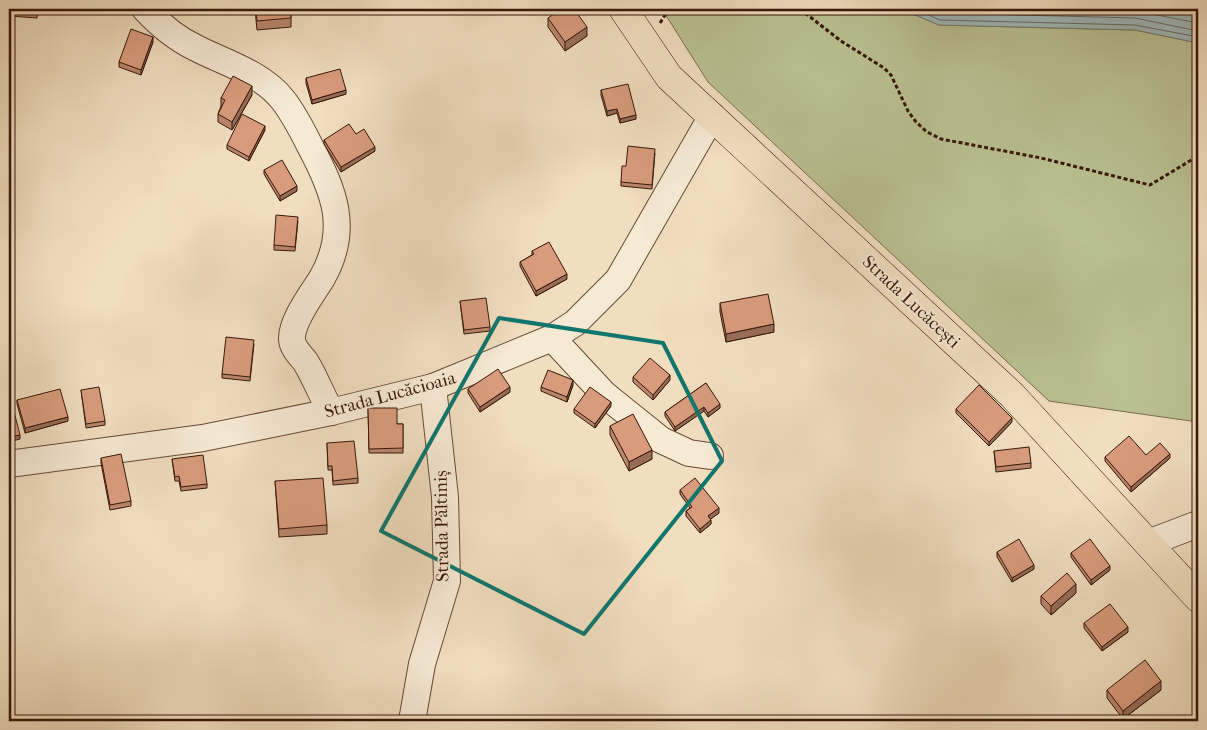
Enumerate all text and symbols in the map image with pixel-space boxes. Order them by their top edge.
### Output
street label: Strada Lucăcești [858,251,965,353]
street label: Strada Lucăcioaia [322,367,459,423]
street label: Strada Păltiniș [431,470,453,582]

